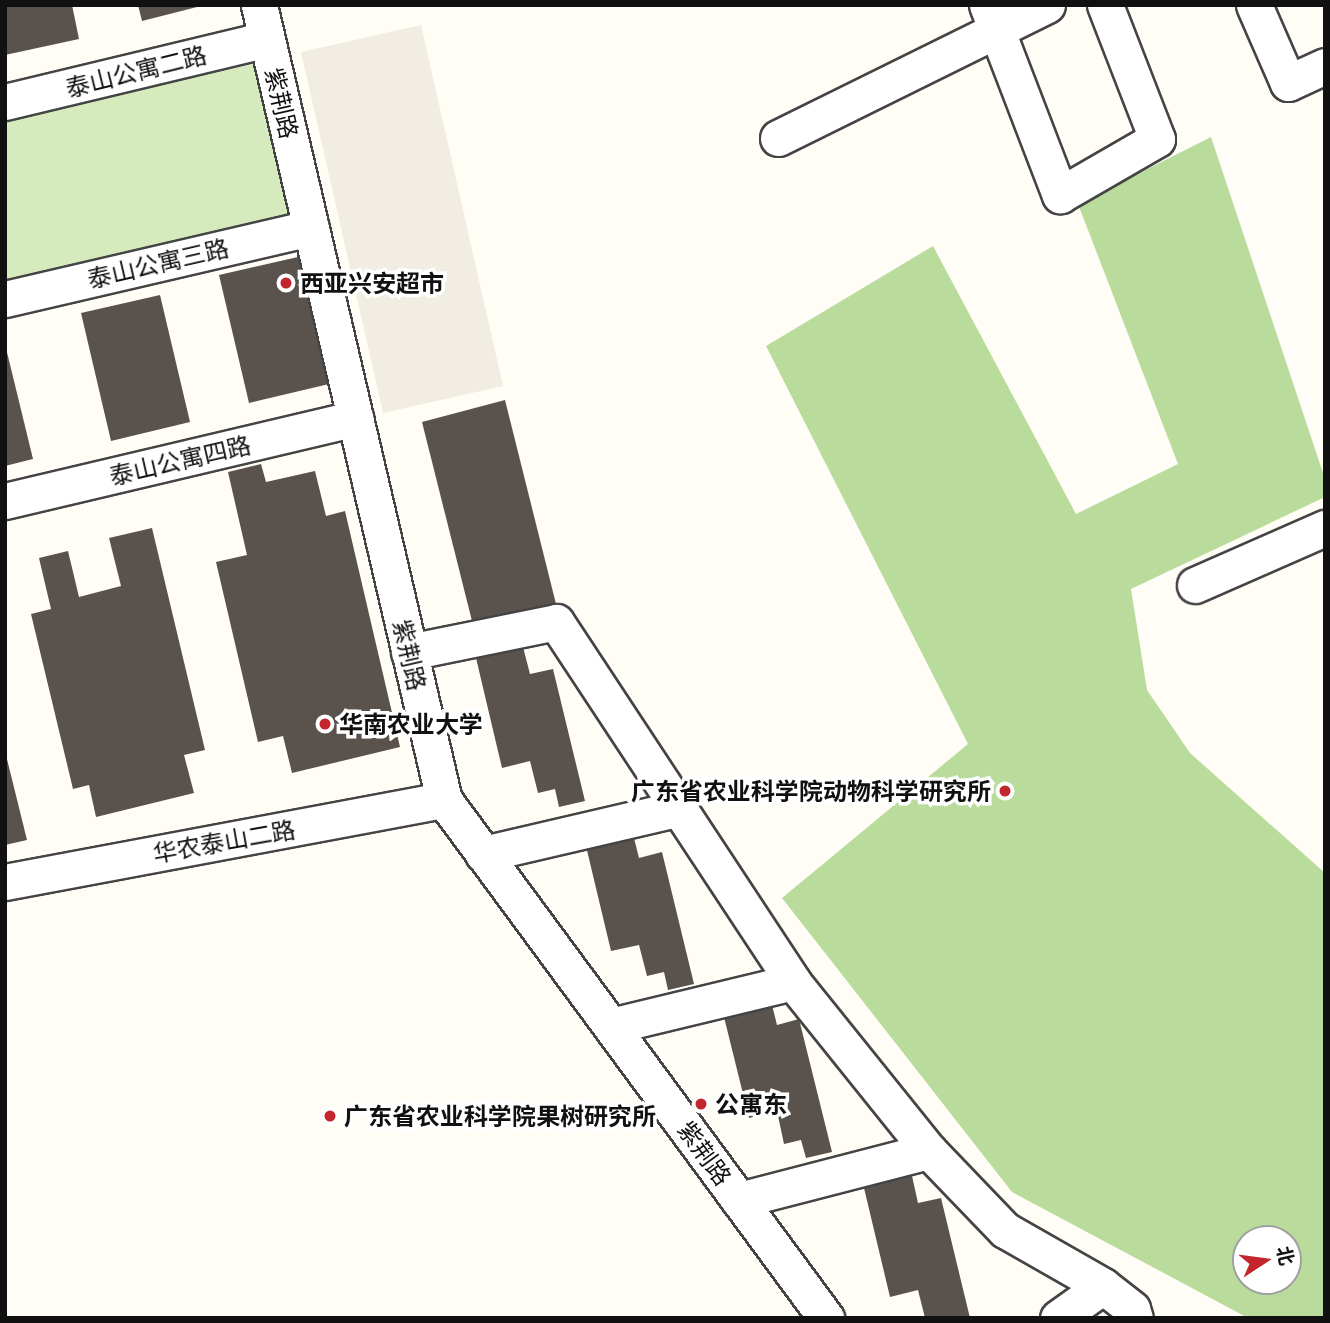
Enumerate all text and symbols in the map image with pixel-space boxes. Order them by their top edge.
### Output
street label: 泰山公寓二路 [63,40,209,102]
street label: 紫荆路 [260,65,304,141]
street label: 泰山公寓三路 [85,233,231,293]
place label: 西亚兴安超市 [300,269,444,297]
marker: 西亚兴安超市 [278,275,294,291]
street label: 泰山公寓四路 [107,430,253,490]
street label: 紫荆路 [388,617,432,693]
place label: 华南农业大学 [339,710,483,738]
marker: 华南农业大学 [317,716,333,732]
place label: 广东省农业科学院动物科学研究所 [631,777,991,805]
marker: 广东省农业科学院动物科学研究所 [997,783,1013,799]
street label: 华农泰山二路 [151,814,297,868]
place label: 公寓东 [715,1090,787,1118]
marker: 公寓东 [693,1096,709,1112]
place label: 广东省农业科学院果树研究所 [344,1102,656,1130]
marker: 广东省农业科学院果树研究所 [322,1108,338,1124]
street label: 紫荆路 [672,1115,738,1191]
north arrow [1232,1225,1302,1295]
text: 北 [1271,1244,1300,1268]

